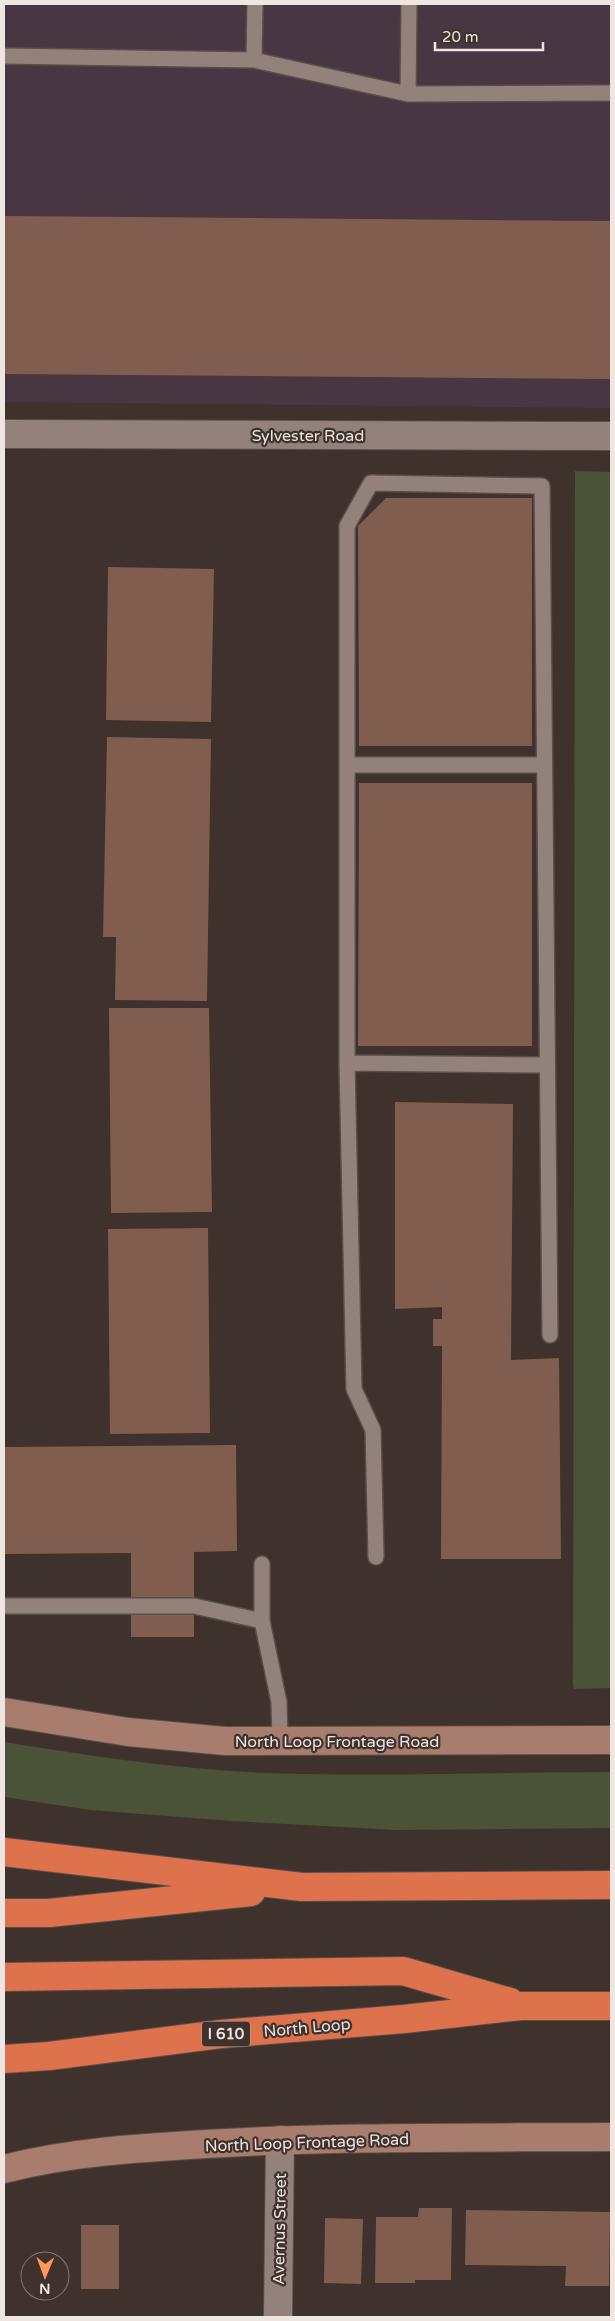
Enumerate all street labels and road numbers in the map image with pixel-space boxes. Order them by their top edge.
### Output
street label: Sylvester Road [252,426,364,446]
street label: North Loop Frontage Road [235,1732,439,1752]
street label: North Loop [263,2014,351,2042]
road number: I 610 [202,2022,250,2046]
street label: North Loop Frontage Road [204,2129,410,2157]
street label: Avernus Street [269,2173,291,2285]

